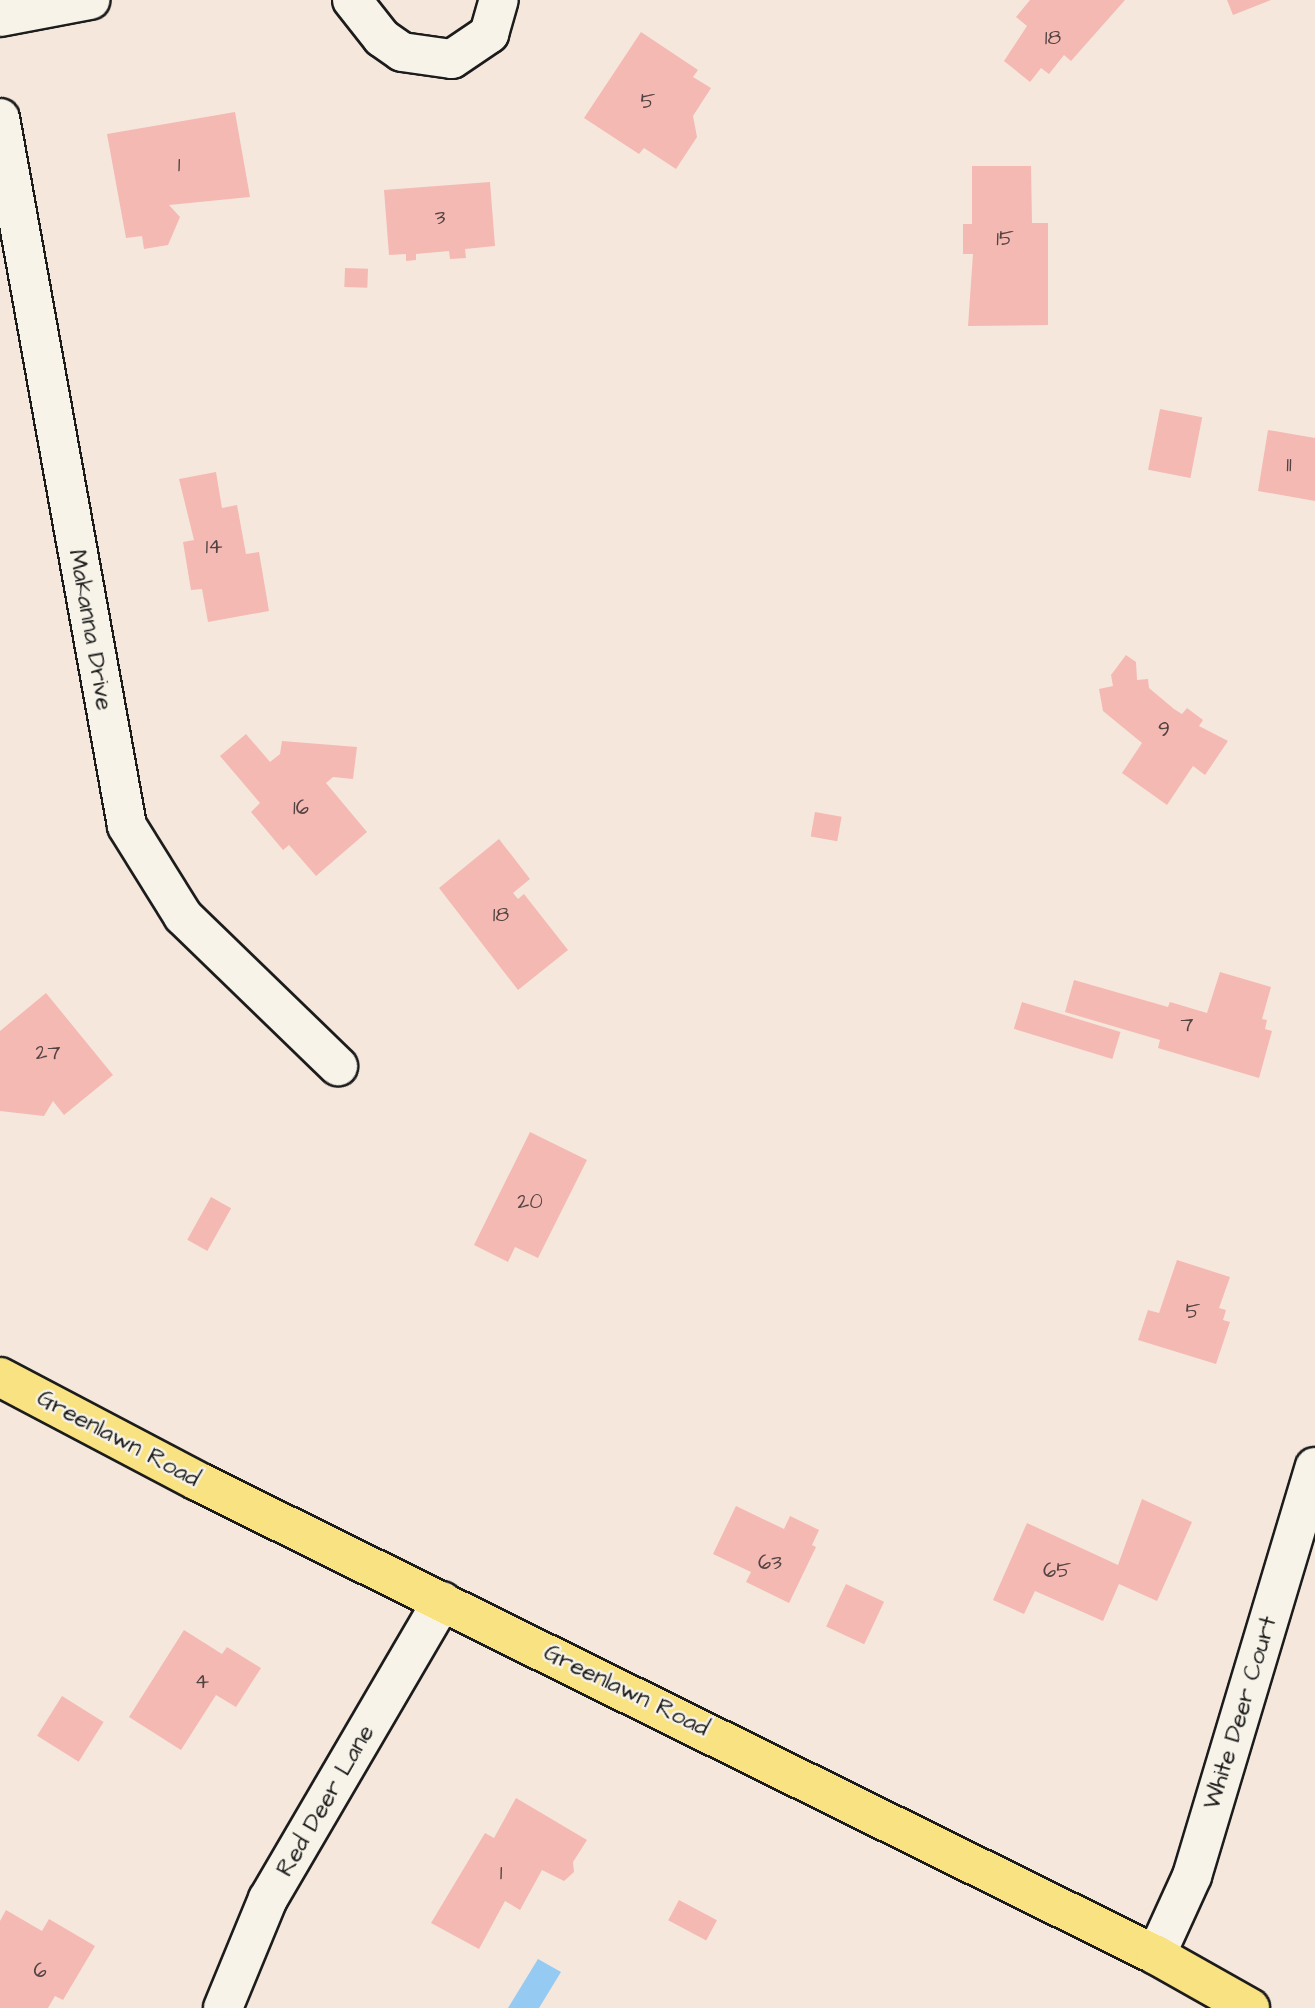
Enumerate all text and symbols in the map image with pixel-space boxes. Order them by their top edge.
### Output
house number: 18 [1045,25,1061,51]
house number: 5 [641,89,655,115]
house number: 1 [178,152,180,178]
house number: 3 [435,205,445,231]
house number: 15 [996,226,1014,252]
house number: 11 [1286,452,1292,478]
house number: 14 [206,534,222,560]
street label: Makanna Drive [62,547,118,713]
house number: 9 [1158,717,1170,743]
house number: 16 [293,795,309,821]
house number: 18 [493,902,509,928]
house number: 7 [1181,1012,1193,1038]
house number: 27 [36,1040,60,1066]
house number: 20 [517,1189,543,1215]
house number: 5 [1186,1299,1200,1325]
street label: Greenlawn Road [32,1384,204,1494]
house number: 63 [758,1550,782,1576]
house number: 65 [1043,1558,1071,1584]
street label: White Deer Court [1198,1613,1284,1813]
street label: Greenlawn Road [539,1639,713,1743]
house number: 4 [195,1669,209,1695]
street label: Red Deer Lane [271,1720,381,1882]
house number: 1 [500,1860,502,1886]
house number: 6 [33,1958,47,1984]

